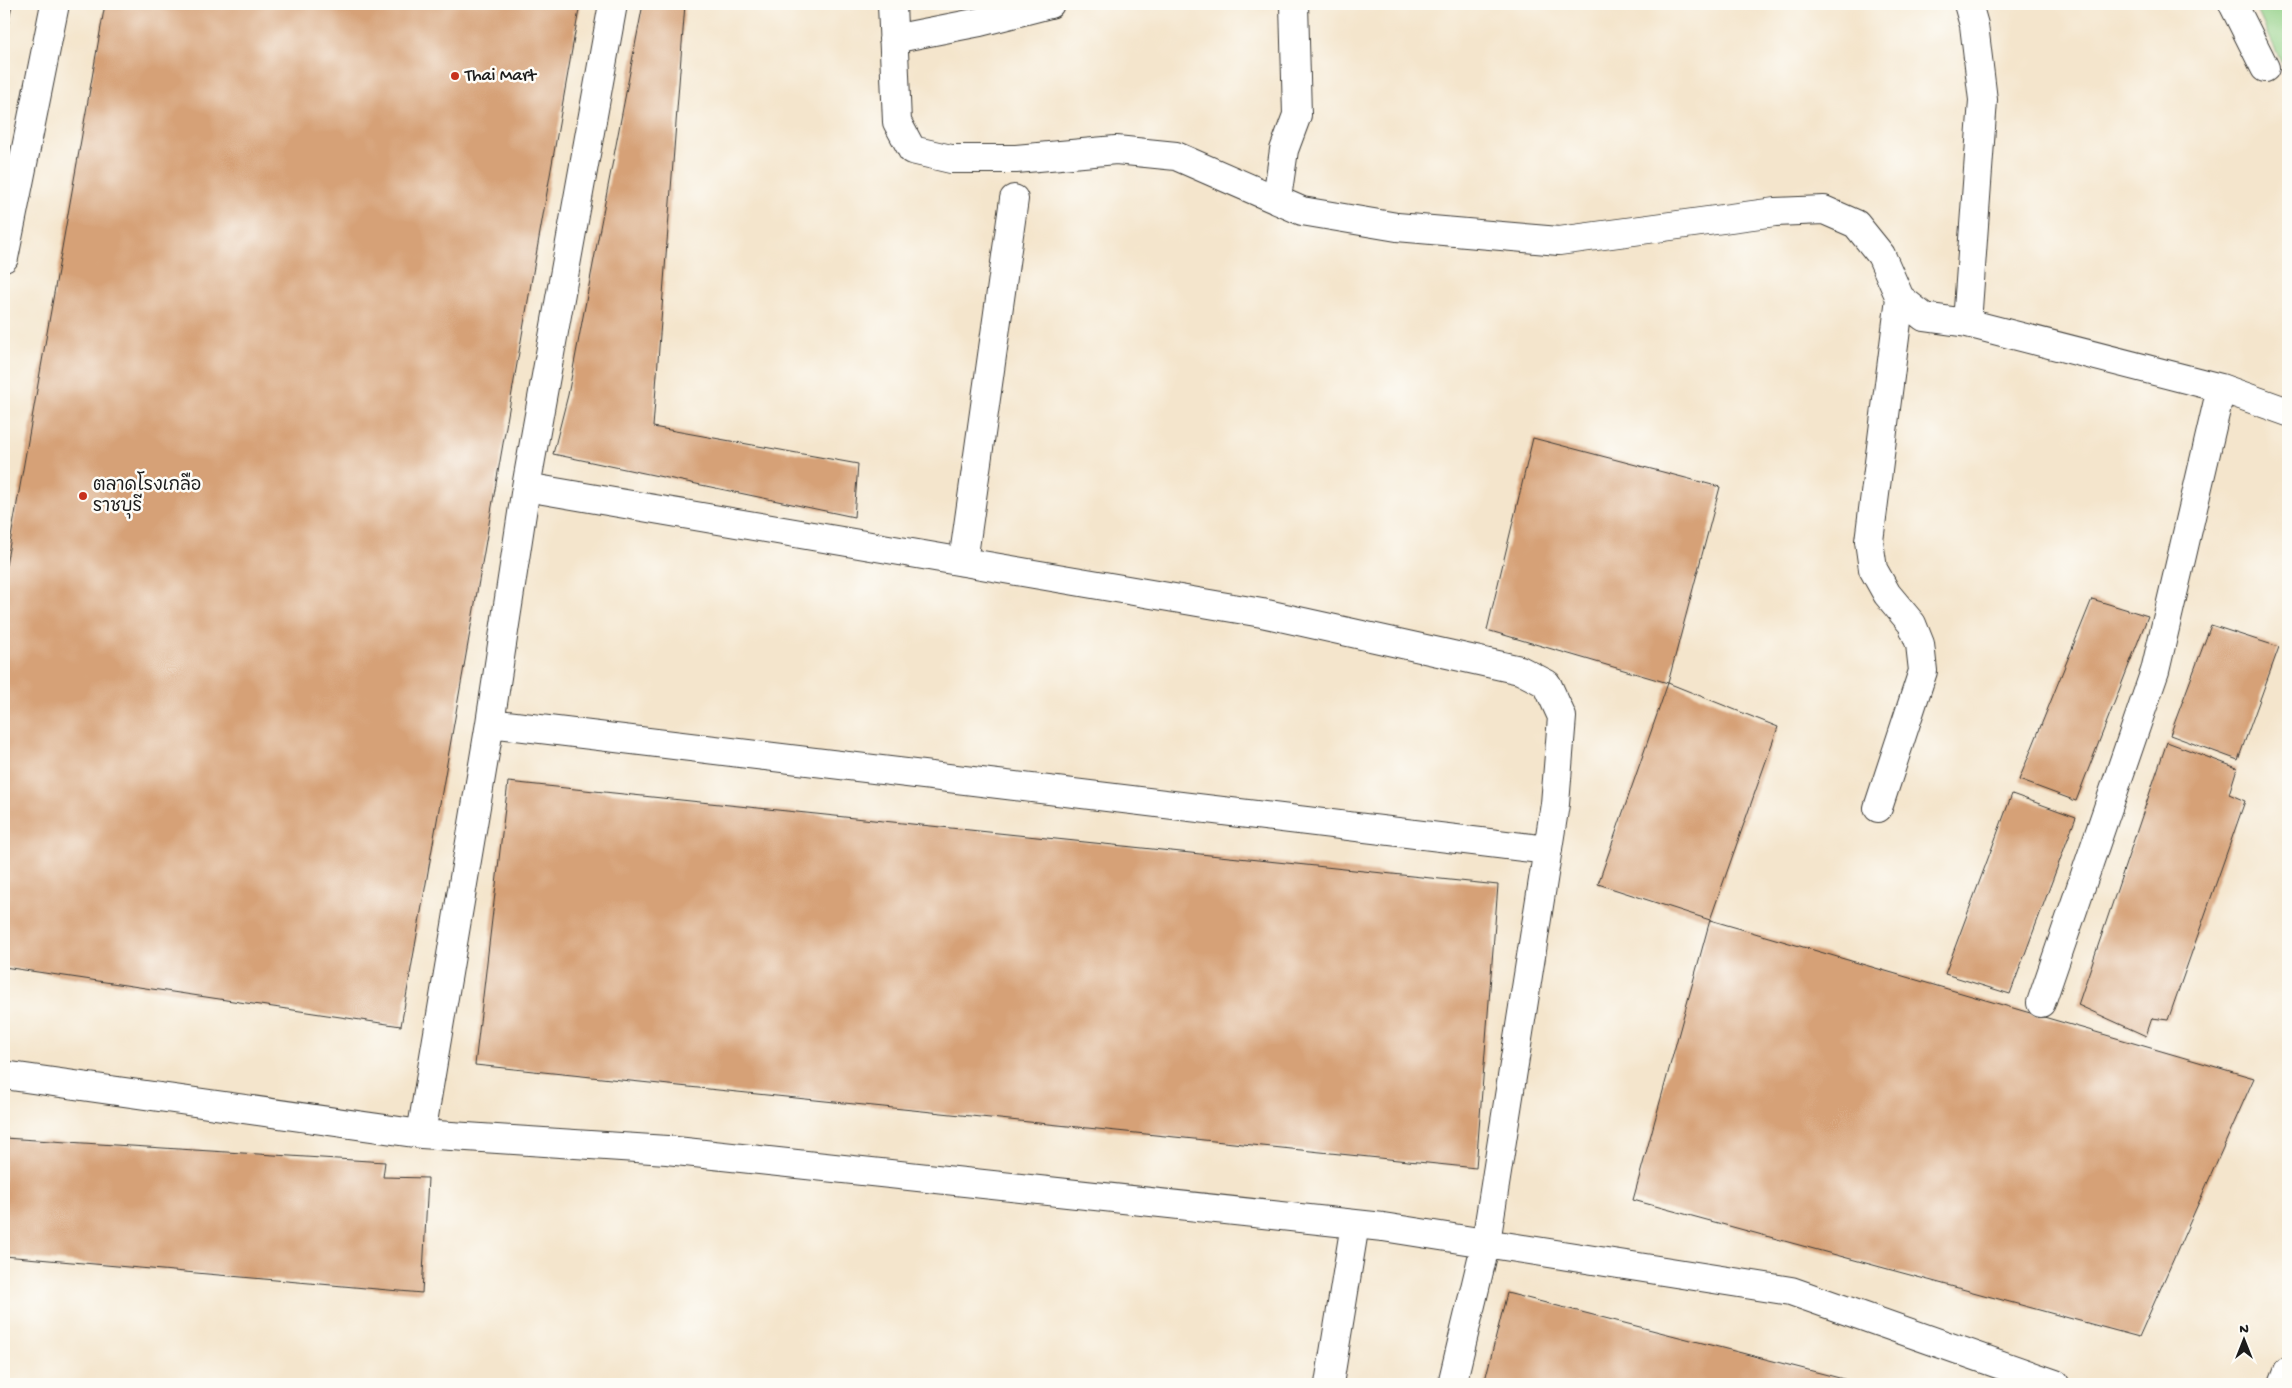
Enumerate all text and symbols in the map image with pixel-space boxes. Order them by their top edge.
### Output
place label: Thai Mart [464,66,538,87]
marker: Thai Mart [449,70,461,82]
place label: ตลาดโรงเกลือ ราชบุรี [93,471,201,519]
marker: ตลาดโรงเกลือ ราชบุรี [77,490,89,502]
north arrow [2220,1316,2270,1366]
text: N [2239,1321,2249,1338]

